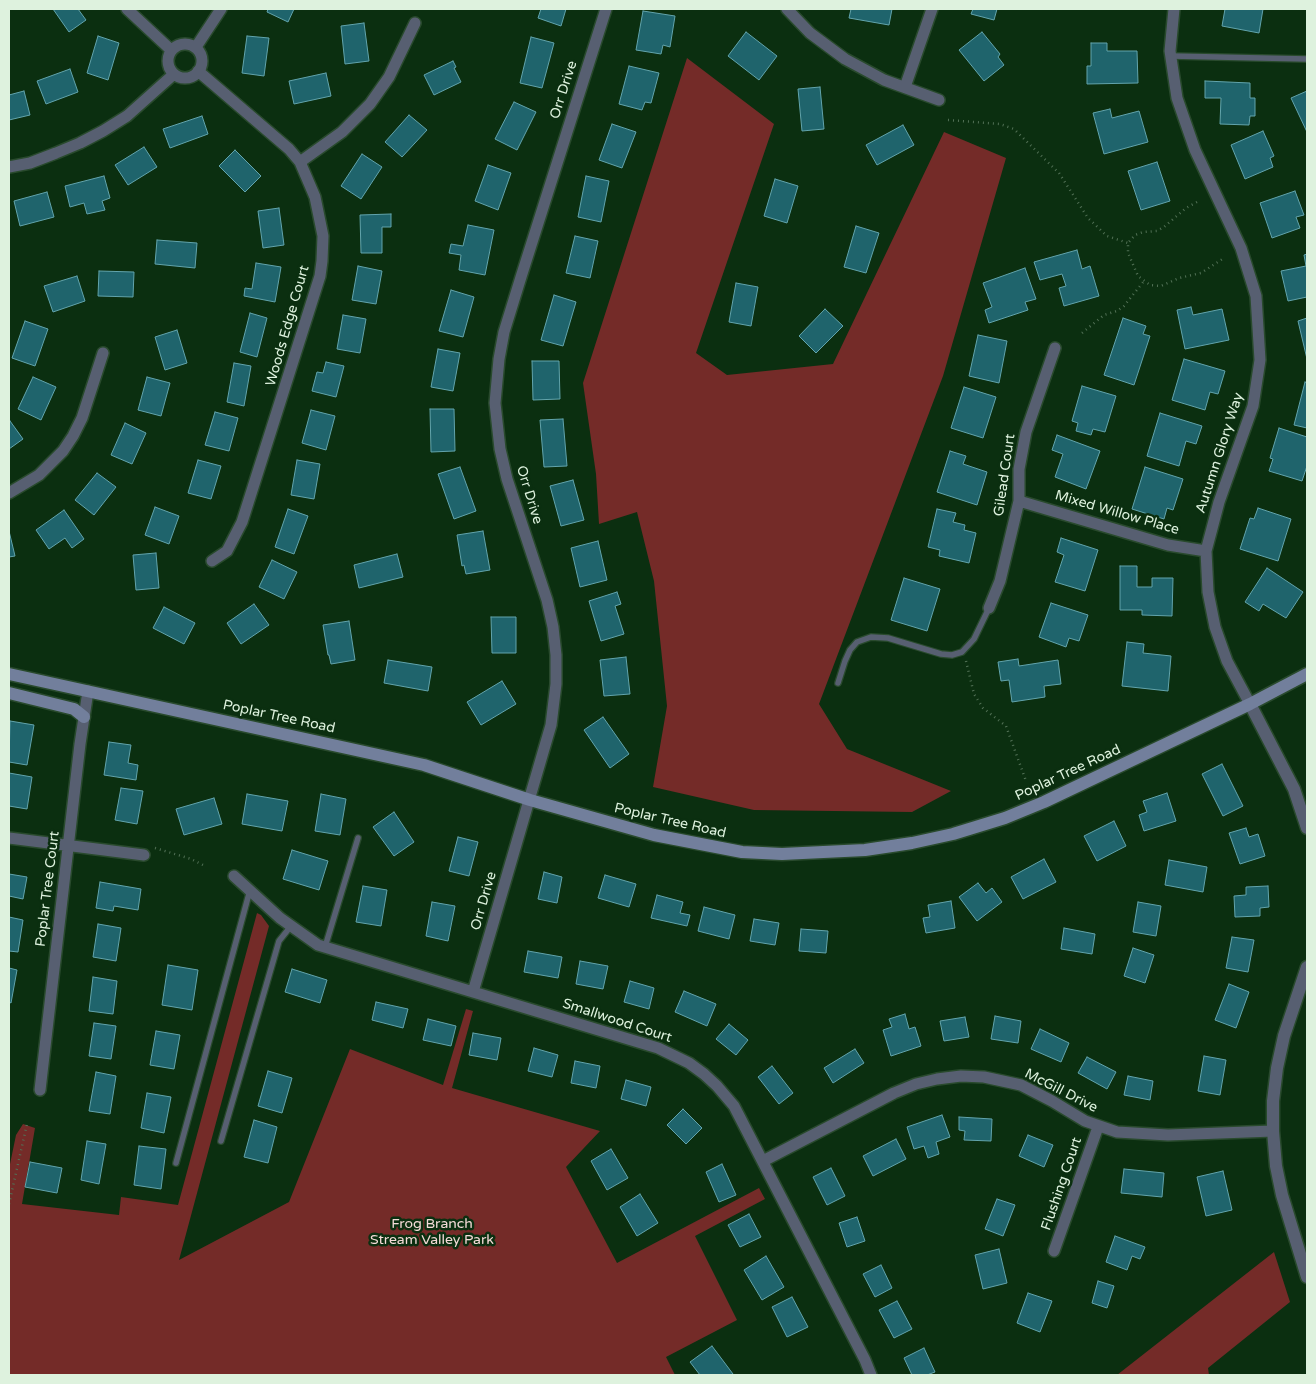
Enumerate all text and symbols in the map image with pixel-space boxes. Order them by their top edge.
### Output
street label: Orr Drive [547,59,581,121]
street label: Woods Edge Court [263,264,313,388]
street label: Autumn Glory Way [1193,391,1247,515]
street label: Gilead Court [991,433,1019,517]
street label: Orr Drive [512,464,546,526]
street label: Mixed Willow Place [1053,487,1181,539]
street label: Poplar Tree Road [221,697,337,737]
street label: Poplar Tree Road [1013,741,1123,805]
street label: Poplar Tree Road [612,800,728,842]
street label: Poplar Tree Court [33,830,63,948]
street label: Orr Drive [468,870,500,932]
street label: Smallwood Court [560,995,674,1047]
street label: McGill Drive [1022,1065,1100,1117]
street label: Flushing Court [1038,1135,1086,1233]
park label: Frog Branch Stream Valley Park [370,1216,494,1248]

